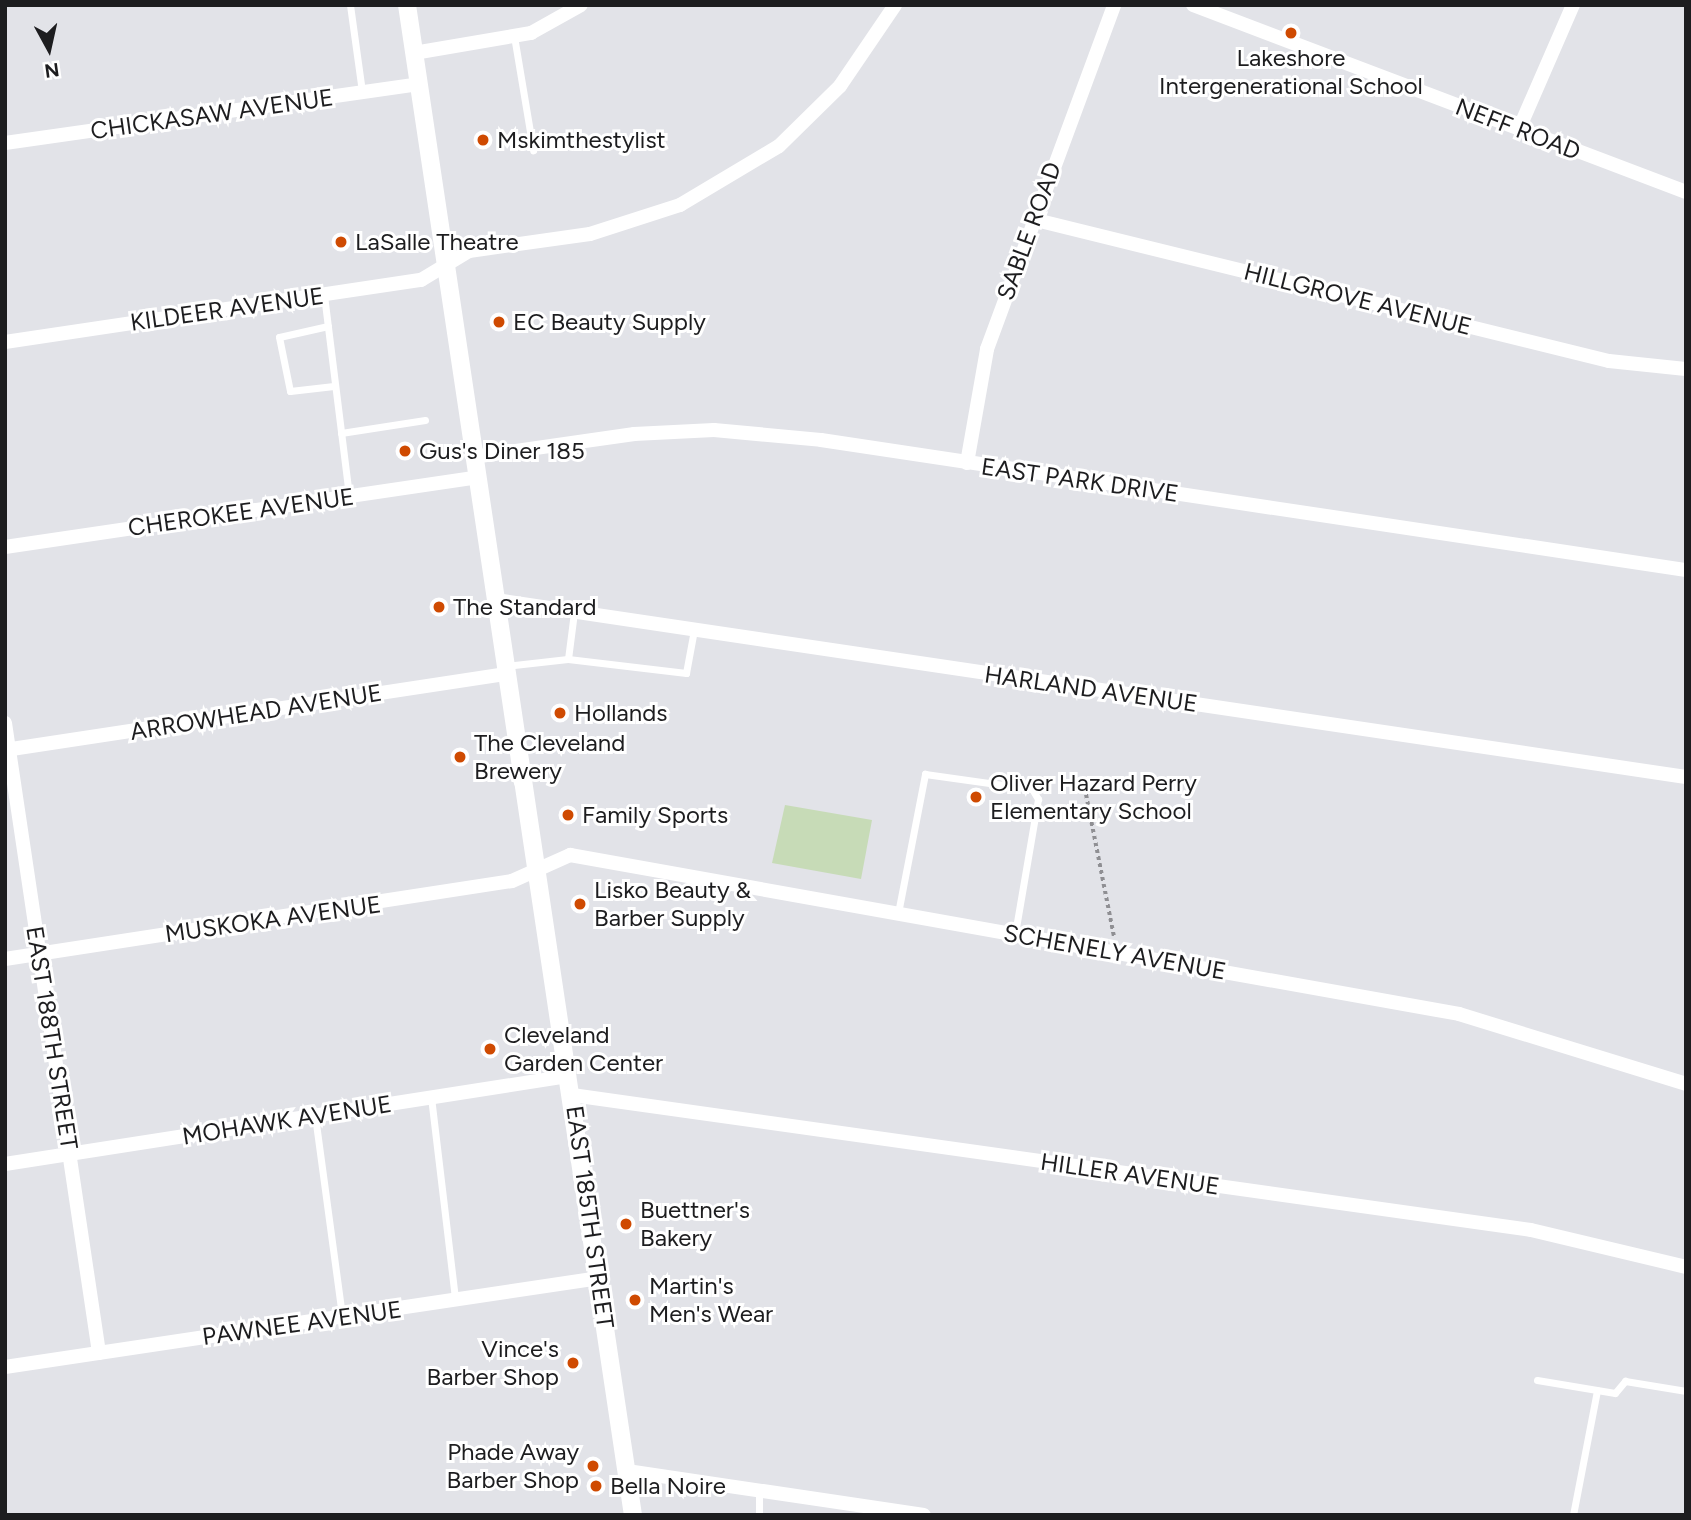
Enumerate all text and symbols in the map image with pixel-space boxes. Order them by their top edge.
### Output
north arrow [14,14,84,84]
marker: Lakeshore Intergenerational School [1283,25,1299,41]
place label: Lakeshore Intergenerational School [1159,44,1423,100]
text: N [43,58,61,83]
street label: CHICKASAW AVENUE [89,83,335,145]
street label: NEFF ROAD [1452,92,1584,166]
place label: Mskimthestylist [497,126,666,154]
marker: Mskimthestylist [475,132,491,148]
street label: SABLE ROAD [991,158,1067,304]
place label: LaSalle Theatre [355,228,519,256]
marker: LaSalle Theatre [333,234,349,250]
street label: HILLGROVE AVENUE [1241,257,1475,341]
street label: KILDEER AVENUE [128,281,326,337]
place label: EC Beauty Supply [513,308,706,336]
marker: EC Beauty Supply [491,314,507,330]
place label: Gus's Diner 185 [419,437,585,465]
marker: Gus's Diner 185 [397,443,413,459]
street label: EAST PARK DRIVE [979,452,1181,508]
street label: CHEROKEE AVENUE [126,482,356,542]
place label: The Standard [453,593,597,621]
marker: The Standard [431,599,447,615]
street label: HARLAND AVENUE [983,660,1199,718]
street label: ARROWHEAD AVENUE [128,678,384,746]
place label: Hollands [574,699,667,727]
marker: Hollands [552,705,568,721]
place label: The Cleveland Brewery [474,729,625,785]
marker: The Cleveland Brewery [452,749,468,765]
place label: Oliver Hazard Perry Elementary School [990,769,1197,825]
marker: Oliver Hazard Perry Elementary School [968,789,984,805]
place label: Family Sports [582,801,728,829]
marker: Family Sports [560,807,576,823]
place label: Lisko Beauty & Barber Supply [594,876,751,932]
street label: MUSKOKA AVENUE [163,890,383,948]
marker: Lisko Beauty & Barber Supply [572,896,588,912]
street label: SCHENELY AVENUE [1001,918,1229,986]
street label: EAST 188TH STREET [20,924,84,1152]
place label: Cleveland Garden Center [504,1021,663,1077]
marker: Cleveland Garden Center [482,1041,498,1057]
street label: MOHAWK AVENUE [180,1089,394,1151]
street label: EAST 185TH STREET [560,1104,620,1330]
street label: HILLER AVENUE [1039,1147,1221,1201]
place label: Buettner's Bakery [640,1196,750,1252]
marker: Buettner's Bakery [618,1216,634,1232]
place label: Martin's Men's Wear [649,1272,773,1328]
marker: Martin's Men's Wear [627,1292,643,1308]
street label: PAWNEE AVENUE [200,1295,404,1351]
place label: Vince's Barber Shop [427,1335,559,1391]
marker: Vince's Barber Shop [565,1355,581,1371]
place label: Phade Away Barber Shop [447,1438,579,1494]
marker: Phade Away Barber Shop [585,1458,601,1474]
place label: Bella Noire [610,1472,726,1500]
marker: Bella Noire [588,1478,604,1494]

